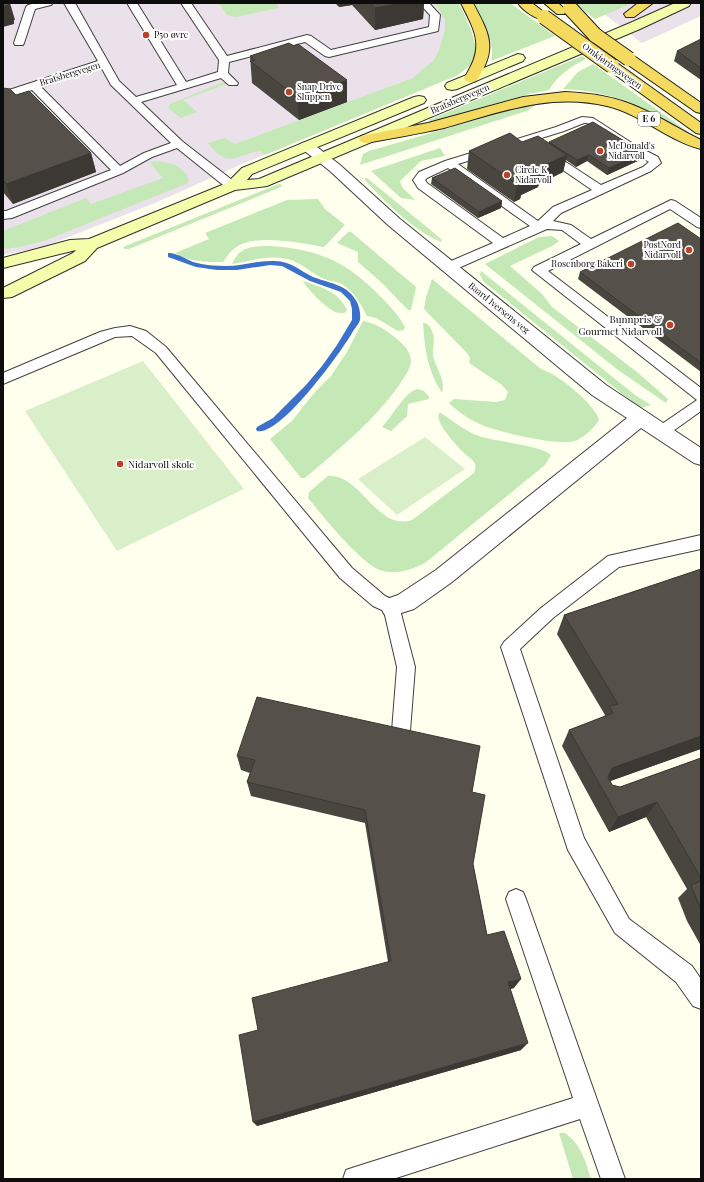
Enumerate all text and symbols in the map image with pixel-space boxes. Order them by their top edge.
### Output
place label: P50 øvre [154,28,189,40]
marker: P50 øvre [141,30,151,40]
street label: Omkjøringsvegen [580,39,645,91]
street label: Bratsbergvegen [38,58,102,88]
place label: Snap Drive Sluppen [297,80,342,102]
street label: Bratsbergvegen [428,80,492,116]
marker: Snap Drive Sluppen [284,87,294,97]
road number: E 6 [638,112,660,126]
place label: McDonald's Nidarvoll [608,139,655,161]
marker: McDonald's Nidarvoll [595,146,605,156]
place label: Circle K Nidarvoll [515,163,552,185]
marker: Circle K Nidarvoll [502,170,512,180]
place label: PostNord Nidarvoll [644,238,682,260]
marker: PostNord Nidarvoll [684,245,694,255]
place label: Rosenborg Bakeri [551,257,623,269]
marker: Rosenborg Bakeri [626,259,636,269]
street label: Baard Iversens veg [467,279,533,336]
place label: Bunnpris & Gourmet Nidarvoll [578,312,663,338]
marker: Bunnpris & Gourmet Nidarvoll [665,320,675,330]
place label: Nidarvoll skole [128,457,194,471]
marker: Nidarvoll skole [115,459,125,469]

